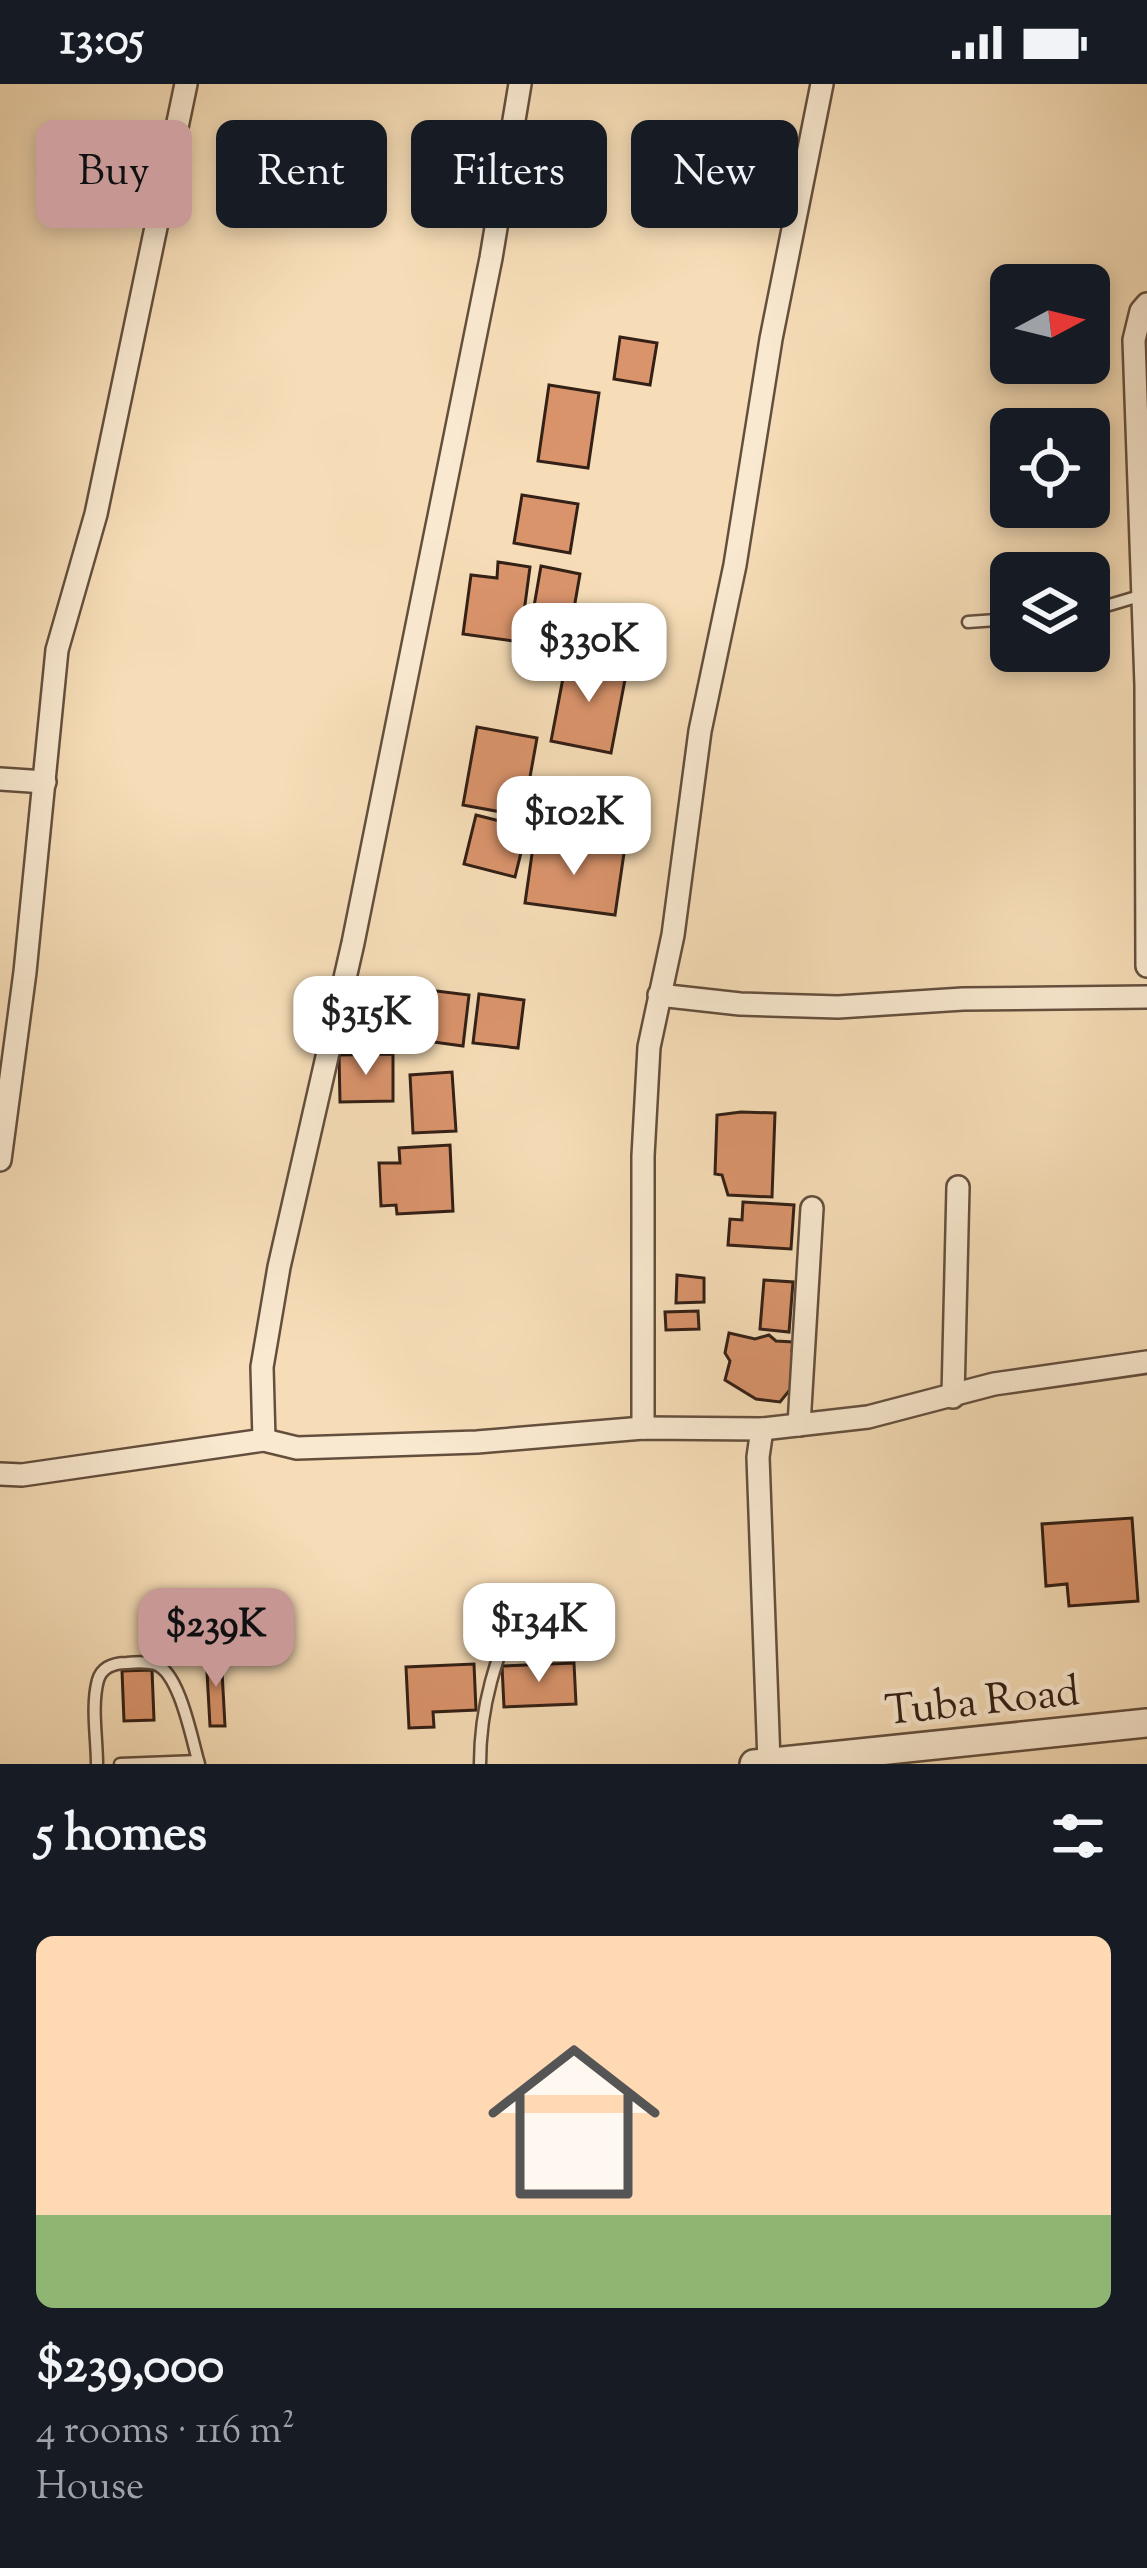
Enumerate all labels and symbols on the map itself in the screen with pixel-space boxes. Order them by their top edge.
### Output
north arrow [990,264,1110,384]
pin: $330K [505,603,673,705]
pin: $102K [490,776,658,878]
pin: $315K [282,976,450,1078]
pin: $134K [455,1583,623,1685]
pin: $239K [132,1588,300,1690]
street label: Tuba Road [882,1664,1083,1744]

